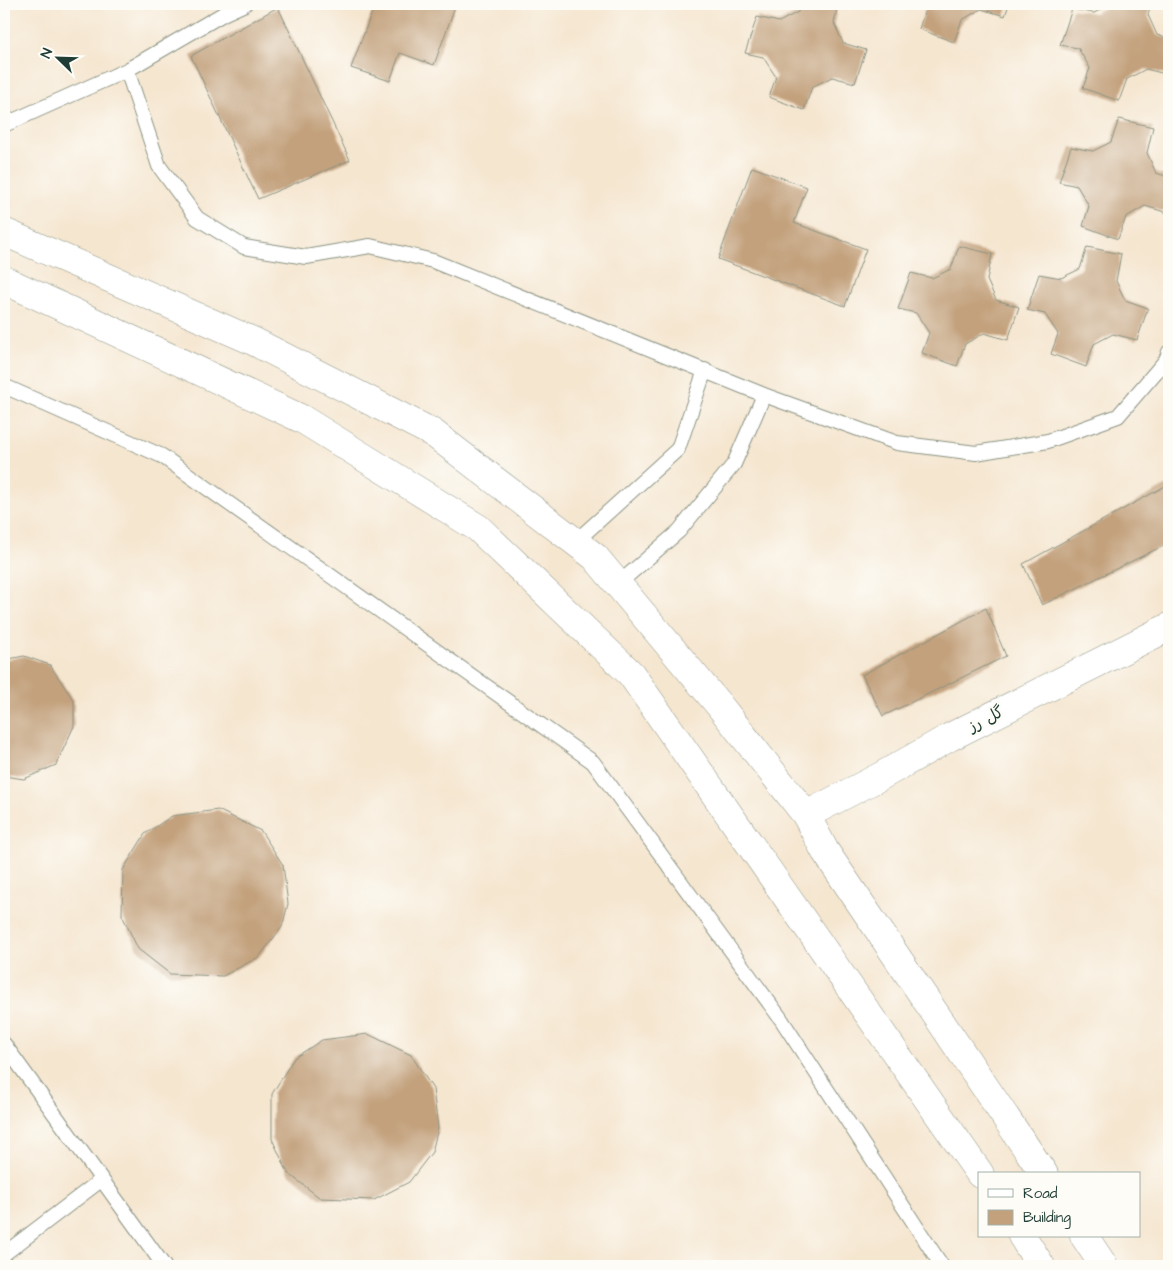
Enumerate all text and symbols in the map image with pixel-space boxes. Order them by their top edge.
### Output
north arrow [32,32,82,82]
text: N [36,45,58,61]
street label: گل رز [963,701,1008,738]
legend [978,1172,1140,1238]
text: Road [1023,1183,1058,1204]
text: Building [1023,1207,1071,1229]

